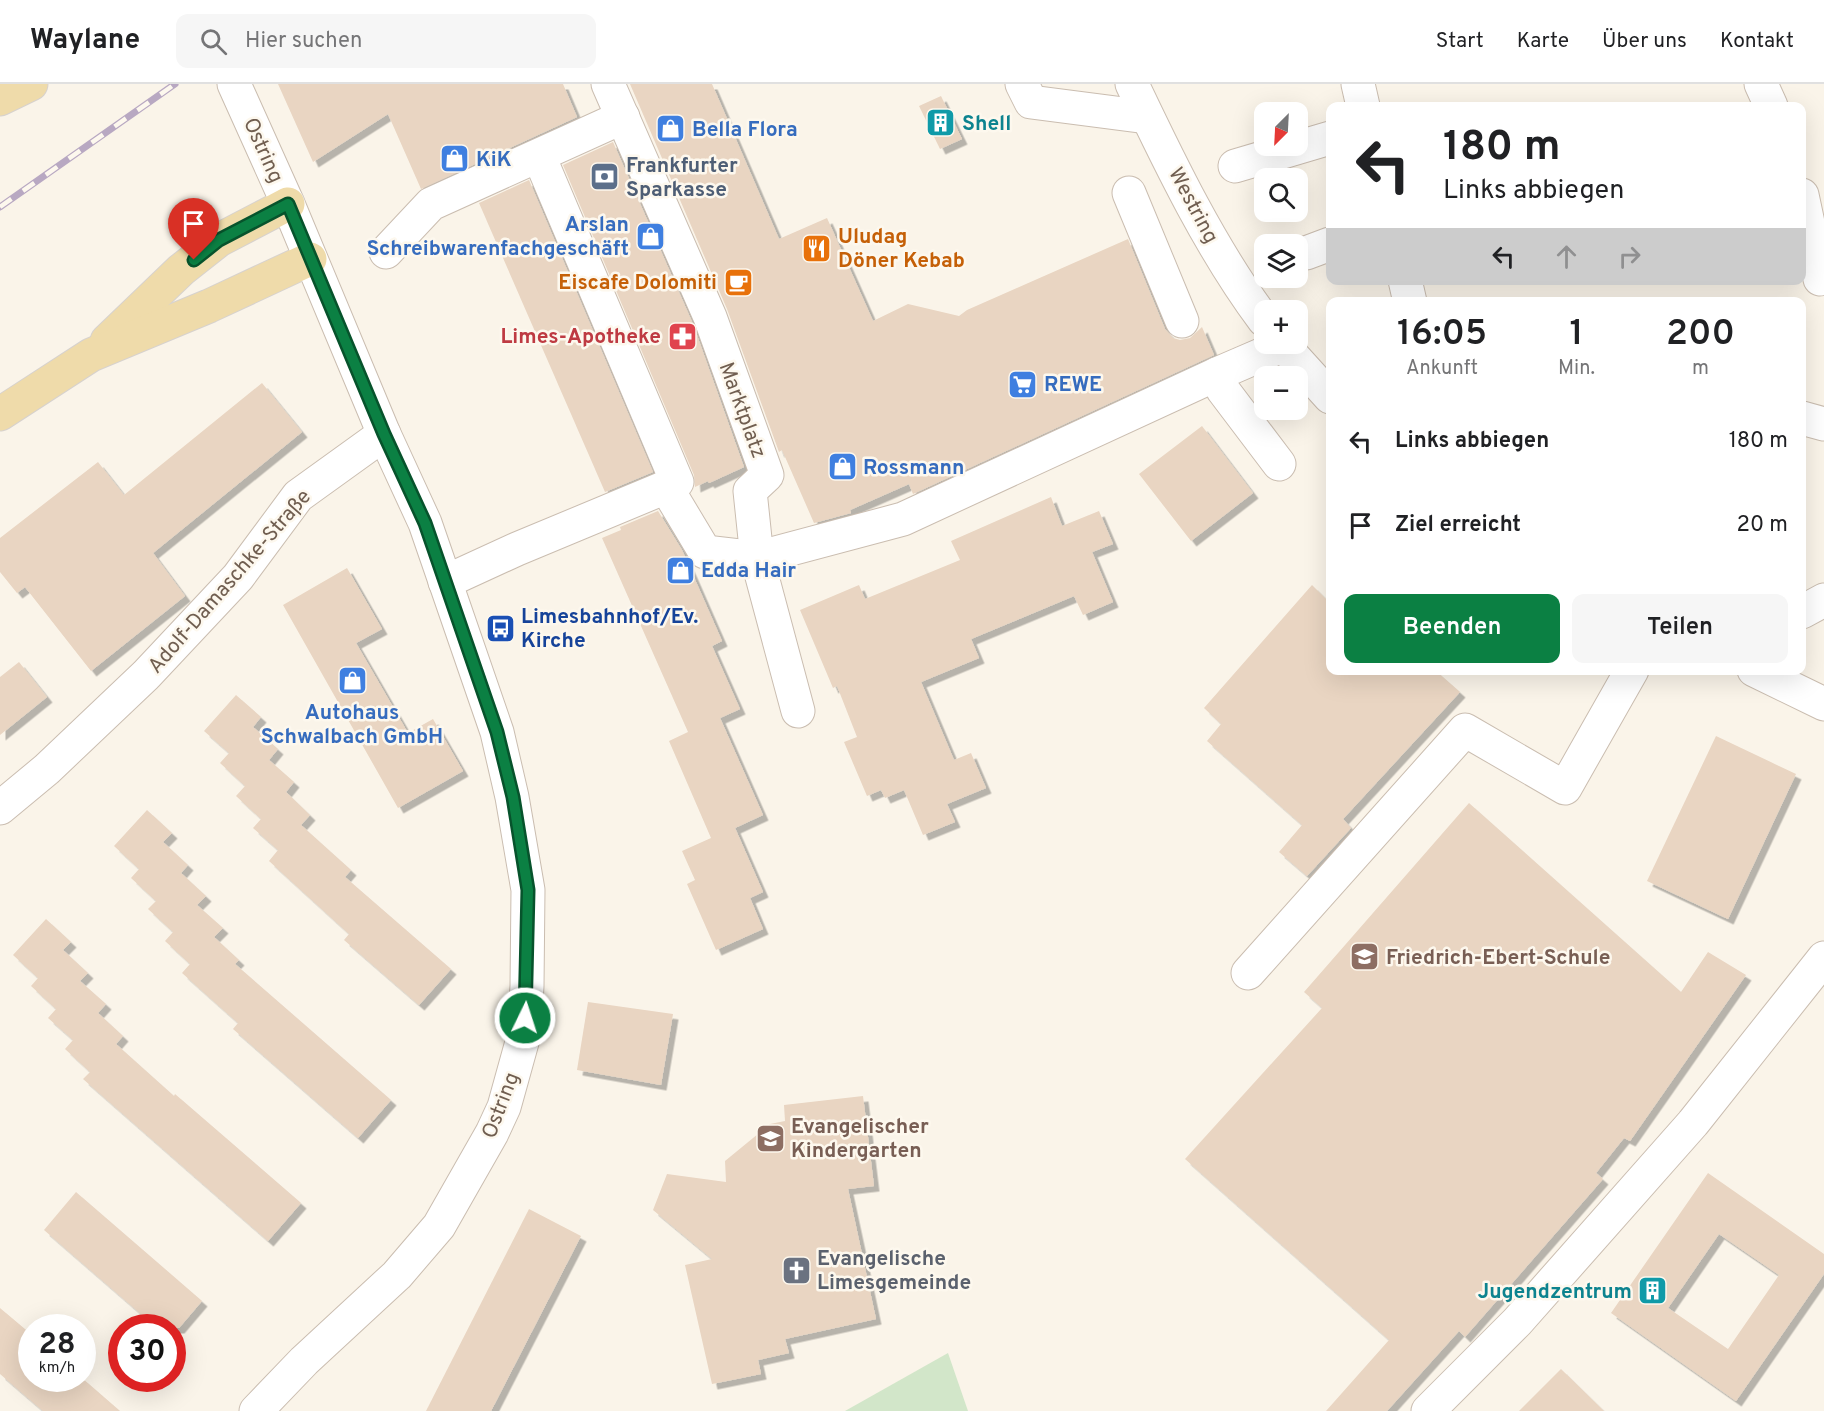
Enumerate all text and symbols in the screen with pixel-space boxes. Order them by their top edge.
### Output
search box [176,14,596,68]
text: Waylane [30,23,140,59]
icon: search [197,25,230,58]
text: Hier suchen [245,28,362,55]
text: Start [1436,28,1484,55]
text: Karte [1517,28,1569,55]
text: Über uns [1602,28,1687,55]
text: Kontakt [1720,28,1794,55]
north arrow [1254,102,1308,156]
map controls [1254,102,1308,420]
building icon: Shell [925,107,957,139]
place label: Shell [962,111,1011,138]
shop icon: Bella Flora [655,113,687,145]
street label: Ostring [236,114,289,188]
place label: Bella Flora [692,117,798,144]
text: 180 m [1443,122,1560,175]
icon: left [1344,126,1422,204]
shop icon: KiK [439,143,471,175]
place label: KiK [476,147,512,174]
place label: Frankfurter Sparkasse [626,153,738,204]
bank icon: Frankfurter Sparkasse [589,161,621,193]
street label: Westring [1161,163,1224,248]
button: search [1254,168,1308,222]
text: Links abbiegen [1443,174,1624,208]
pin [168,198,219,260]
icon: arrive [177,207,210,240]
place label: Arslan Schreibwarenfachgeschäft [366,212,629,263]
shop icon: Arslan Schreibwarenfachgeschäft [634,220,666,252]
place label: Uludag Döner Kebab [838,224,965,275]
restaurant icon: Uludag Döner Kebab [801,232,833,264]
button: layers [1254,234,1308,288]
icon: left [1487,240,1520,273]
icon: ahead [1550,240,1583,273]
icon: right [1613,240,1646,273]
cafe icon: Eiscafe Dolomiti [722,266,754,298]
place label: Eiscafe Dolomiti [558,270,717,297]
button: + [1254,300,1308,354]
text: 16:05 [1397,312,1487,358]
text: 1 [1570,312,1584,358]
text: 200 [1666,312,1735,358]
pharmacy icon: Limes-Apotheke [666,320,698,352]
place label: Limes-Apotheke [500,324,661,351]
text: Ankunft [1406,356,1478,382]
text: Min. [1558,356,1595,382]
text: m [1692,356,1709,382]
street label: Marktplatz [712,359,771,462]
button: − [1254,366,1308,420]
supermarket icon: REWE [1007,368,1039,400]
place label: REWE [1044,372,1102,399]
icon: left [1344,425,1377,458]
text: Links abbiegen [1395,428,1549,455]
text: 180 m [1729,428,1788,455]
shop icon: Rossmann [826,451,858,483]
place label: Rossmann [863,455,964,482]
street label: Adolf-Damaschke-Straße [143,484,318,680]
icon: arrive [1344,509,1377,542]
text: Ziel erreicht [1395,512,1521,539]
text: 20 m [1737,512,1788,539]
shop icon: Edda Hair [664,554,696,586]
place label: Edda Hair [701,558,796,585]
button: Beenden [1344,594,1560,663]
button: Teilen [1572,594,1788,663]
place label: Limesbahnhof/Ev. Kirche [521,604,698,655]
bus stop icon: Limesbahnhof/Ev. Kirche [484,612,516,644]
shop icon: Autohaus Schwalbach GmbH [336,665,368,697]
place label: Autohaus Schwalbach GmbH [261,700,443,751]
school or university icon: Friedrich-Ebert-Schule [1349,941,1381,973]
place label: Friedrich-Ebert-Schule [1386,945,1610,972]
position arrow [493,986,557,1050]
street label: Ostring [476,1069,526,1143]
place label: Evangelischer Kindergarten [791,1114,929,1165]
school or university icon: Evangelischer Kindergarten [754,1122,786,1154]
place label: Evangelische Limesgemeinde [817,1246,971,1297]
church icon: Evangelische Limesgemeinde [780,1254,812,1286]
building icon: Jugendzentrum [1637,1275,1669,1307]
place label: Jugendzentrum [1478,1279,1632,1306]
speed limit sign: 30 [108,1314,186,1392]
text: 28 [38,1327,76,1364]
text: km/h [39,1359,75,1378]

